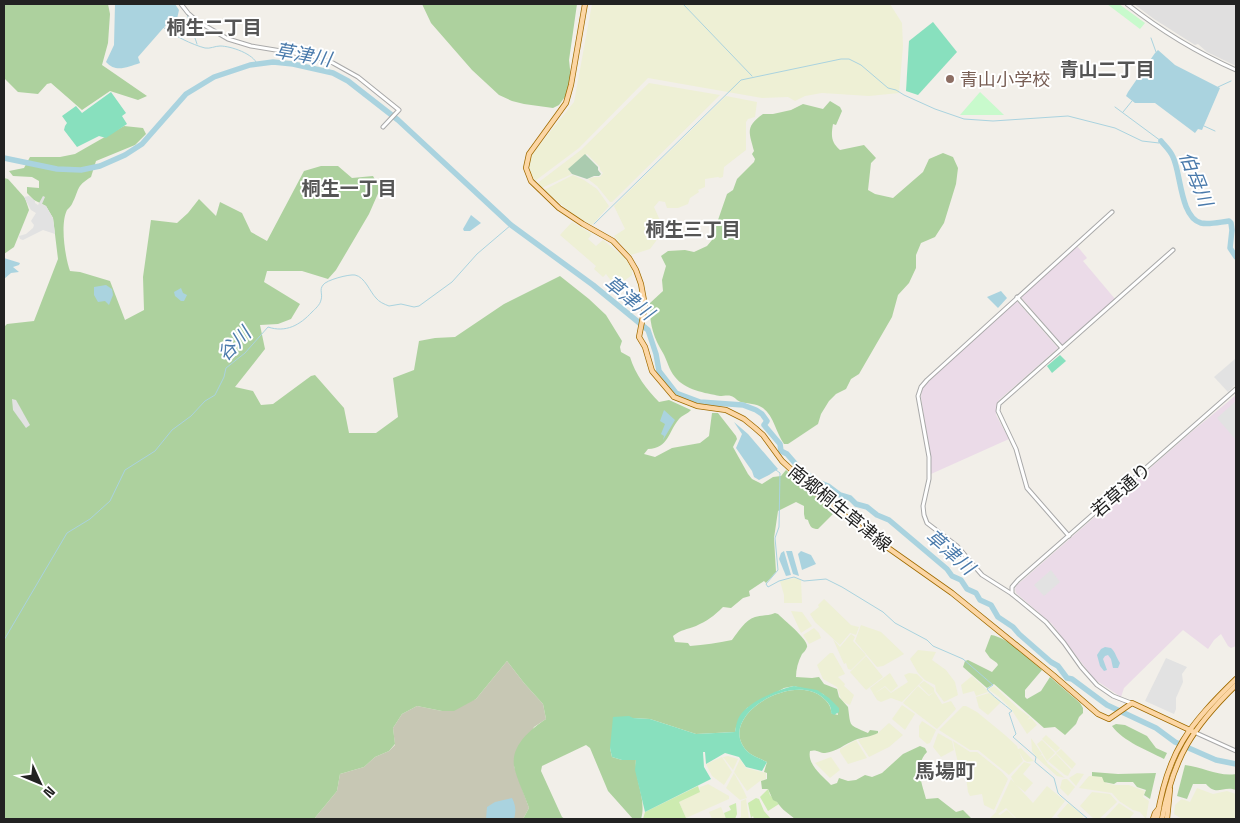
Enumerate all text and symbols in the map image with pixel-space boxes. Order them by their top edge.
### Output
district label: 桐生二丁目 [166,15,262,40]
water label: 草津川 [273,38,335,73]
district label: 青山二丁目 [1059,57,1155,82]
place label: 青山小学校 [960,68,1050,91]
marker: 青山小学校 [944,73,956,85]
water label: 伯母川 [1174,148,1219,212]
district label: 桐生一丁目 [301,176,397,201]
district label: 桐生三丁目 [645,217,741,242]
water label: 草津川 [599,270,661,327]
water label: 谷川 [212,320,258,366]
street label: 若草通り [1086,458,1156,522]
street label: 南郷桐生草津線 [784,459,896,557]
water label: 草津川 [920,524,981,581]
north arrow [15,758,65,808]
district label: 馬場町 [915,758,975,784]
text: N [40,782,59,802]

